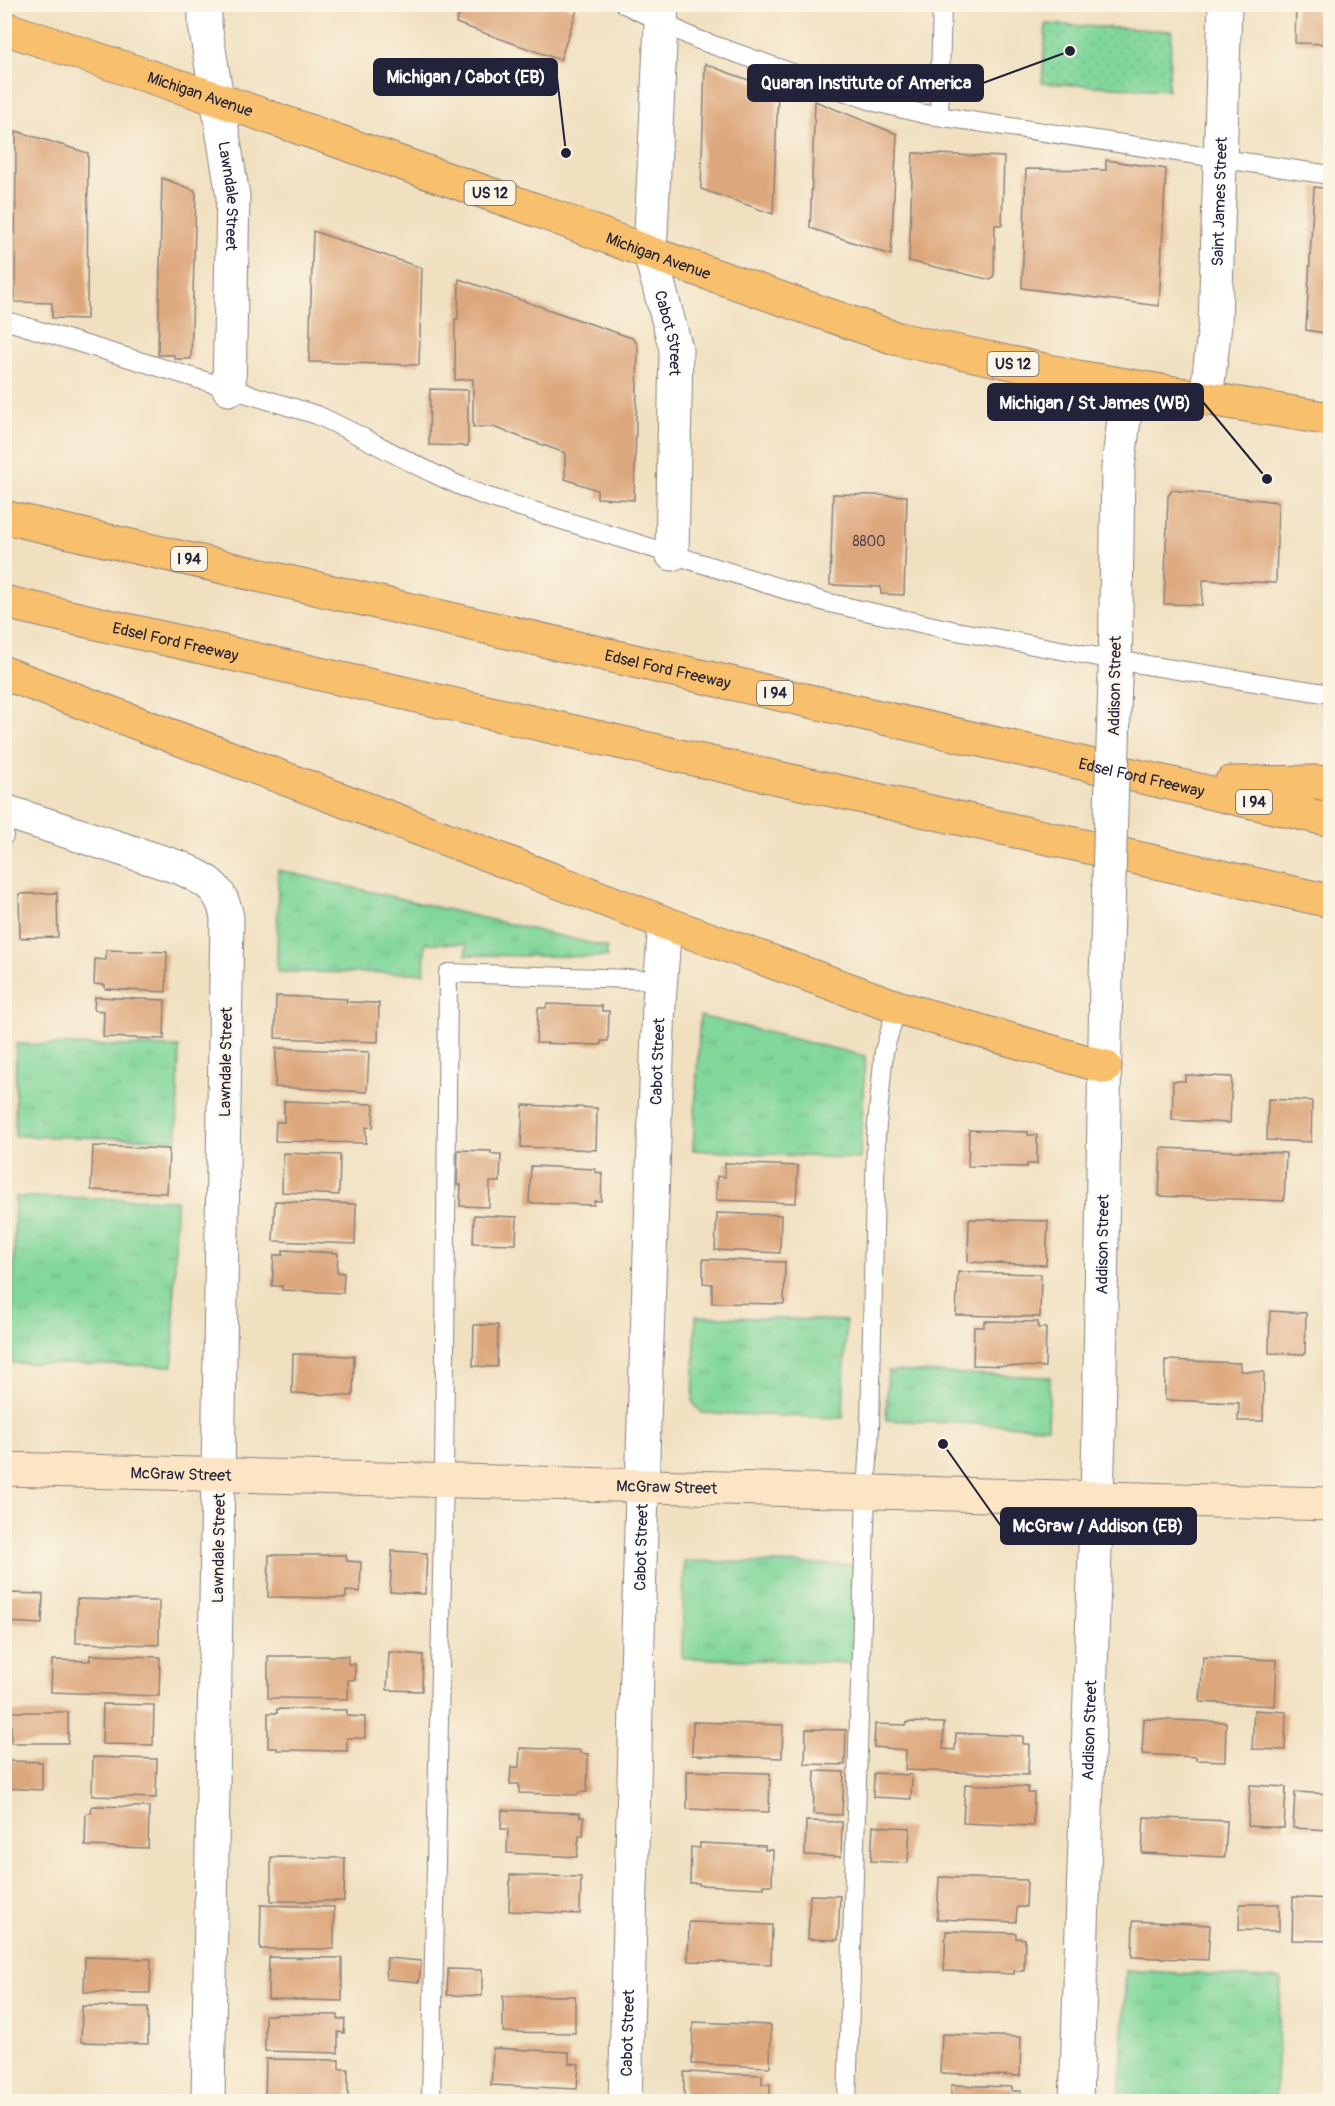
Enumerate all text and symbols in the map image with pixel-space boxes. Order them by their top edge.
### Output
callout: Michigan / Cabot (EB) [374,59,557,95]
callout: Quaran Institute of America [748,65,983,101]
text: Michigan / Cabot (EB) [386,66,546,89]
street label: Michigan Avenue [145,68,255,122]
text: Quaran Institute of America [761,72,972,95]
street label: Saint James Street [1208,136,1232,267]
street label: Lawndale Street [213,140,242,252]
road number: US 12 [464,181,516,205]
street label: Michigan Avenue [603,228,713,284]
street label: Cabot Street [650,288,685,377]
road number: US 12 [988,352,1038,376]
callout: Michigan / St James (WB) [988,384,1203,420]
text: Michigan / St James (WB) [999,392,1191,415]
house number: 8800 [852,533,886,550]
road number: I 94 [171,547,207,571]
street label: Edsel Ford Freeway [110,618,240,666]
street label: Addison Street [1104,635,1126,736]
street label: Edsel Ford Freeway [603,646,733,694]
road number: I 94 [757,681,793,705]
street label: Edsel Ford Freeway [1077,754,1207,802]
road number: I 94 [1236,790,1272,814]
street label: Lawndale Street [215,1006,237,1117]
street label: Cabot Street [646,1017,669,1105]
street label: Addison Street [1092,1193,1114,1295]
street label: McGraw Street [130,1463,232,1486]
street label: McGraw Street [616,1476,718,1499]
street label: Lawndale Street [208,1492,230,1603]
street label: Cabot Street [630,1503,653,1591]
callout: McGraw / Addison (EB) [1001,1508,1196,1544]
text: McGraw / Addison (EB) [1012,1515,1184,1538]
street label: Addison Street [1078,1679,1102,1781]
street label: Cabot Street [617,1989,639,2077]

